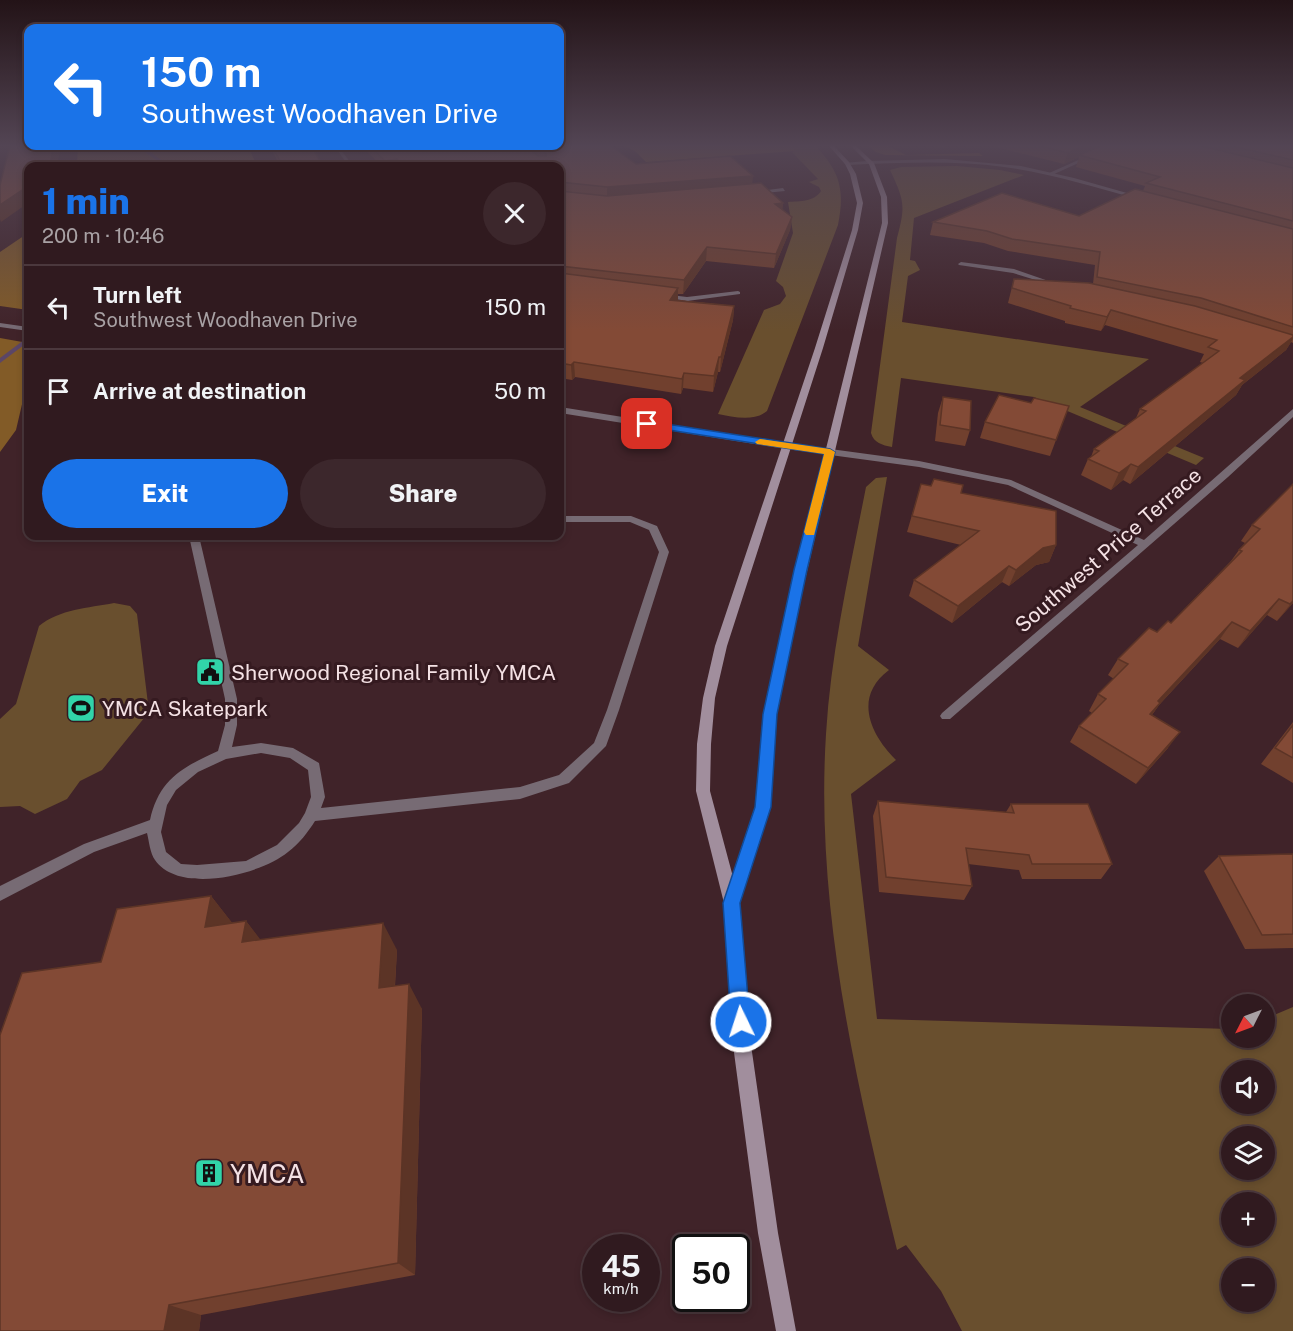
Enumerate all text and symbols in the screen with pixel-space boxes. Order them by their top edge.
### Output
text: 150 m [141,47,261,96]
icon: left [42,48,120,126]
text: Southwest Woodhaven Drive [141,97,498,129]
text: 1 min [42,180,130,222]
button: close [483,182,546,245]
text: 200 m · 10:46 [42,224,164,248]
text: Turn left [93,282,182,308]
icon: left [42,291,75,324]
text: 150 m [485,294,546,320]
text: Southwest Woodhaven Drive [93,308,358,332]
icon: arrive [42,375,75,408]
text: Arrive at destination [93,378,306,404]
text: 50 m [494,378,546,404]
pin [621,398,672,449]
icon: arrive [630,407,663,440]
button: Exit [42,459,288,528]
button: Share [300,459,546,528]
street label: Southwest Price Terrace [1010,462,1206,638]
public building icon: Sherwood Regional Family YMCA [194,656,226,688]
place label: Sherwood Regional Family YMCA [231,660,556,685]
sports icon: YMCA Skatepark [65,692,97,724]
place label: YMCA Skatepark [102,696,268,721]
position arrow [709,990,773,1054]
north arrow [1221,994,1275,1048]
map controls [1221,994,1275,1312]
button: sound [1221,1060,1275,1114]
button: layers [1221,1126,1275,1180]
building icon: YMCA [193,1157,225,1189]
place label: YMCA [230,1158,305,1189]
button: + [1221,1192,1275,1246]
speed limit sign: 50 [672,1234,750,1312]
text: 45 [601,1248,641,1284]
button: − [1221,1258,1275,1312]
text: km/h [603,1280,639,1297]

